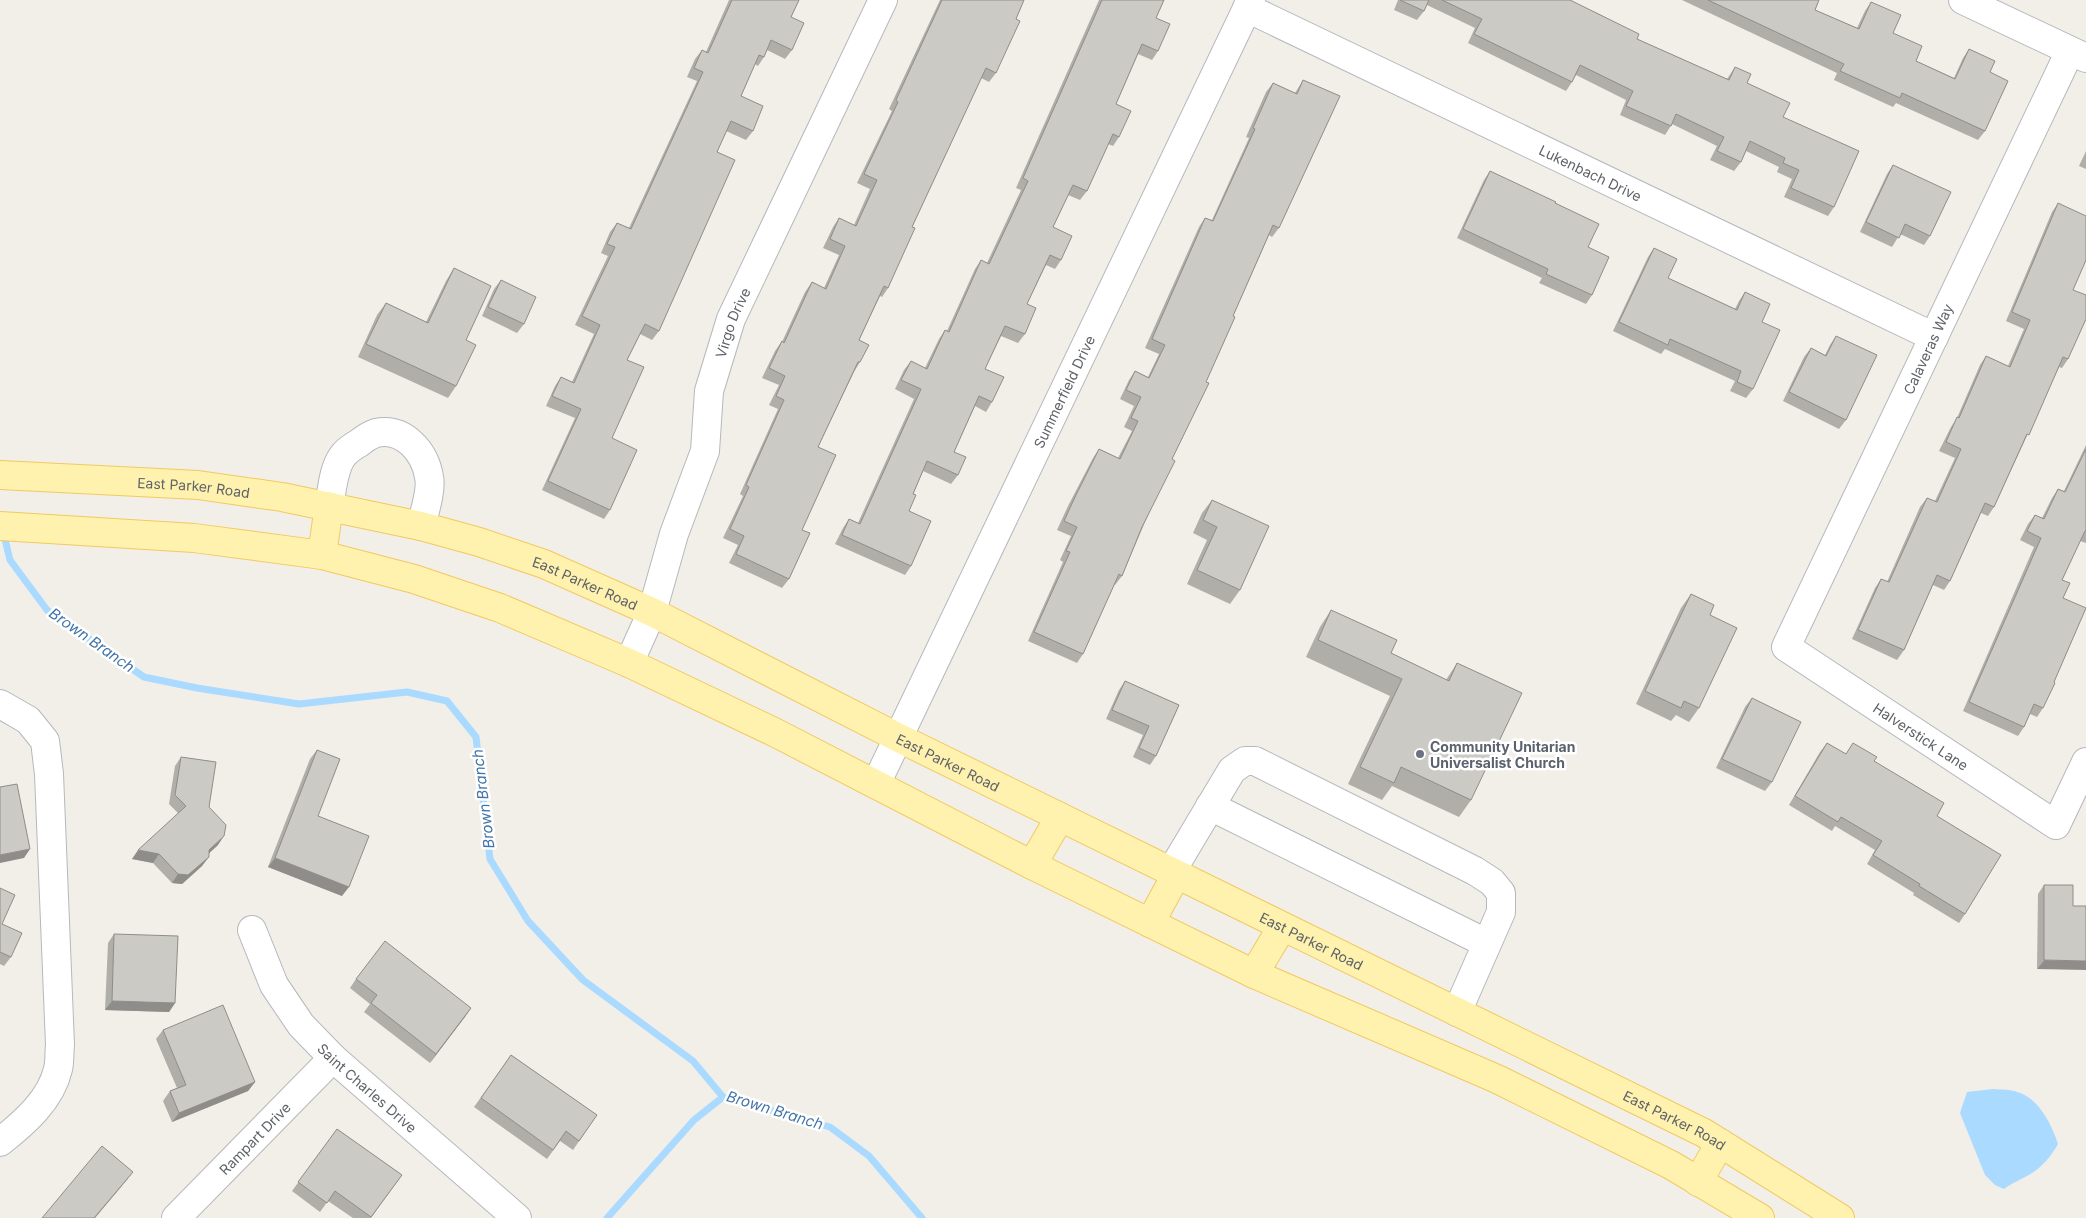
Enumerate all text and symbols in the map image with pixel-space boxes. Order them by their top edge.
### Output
street label: Lukenbach Drive [1537,141,1645,204]
street label: Virgo Drive [711,285,753,360]
street label: Calaveras Way [1900,301,1956,397]
street label: Summerfield Drive [1030,332,1098,451]
street label: East Parker Road [137,473,251,501]
street label: East Parker Road [530,552,640,613]
water label: Brown Branch [46,604,139,677]
street label: Halverstick Lane [1870,699,1972,773]
street label: East Parker Road [894,730,1003,795]
place label: Community Unitarian Universalist Church [1430,738,1575,771]
water label: Brown Branch [467,748,499,850]
marker: Community Unitarian Universalist Church [1414,748,1426,760]
street label: East Parker Road [1257,908,1366,973]
street label: Saint Charles Drive [315,1039,421,1136]
water label: Brown Branch [724,1086,826,1134]
street label: East Parker Road [1621,1086,1729,1153]
street label: Rampart Drive [215,1098,294,1178]

